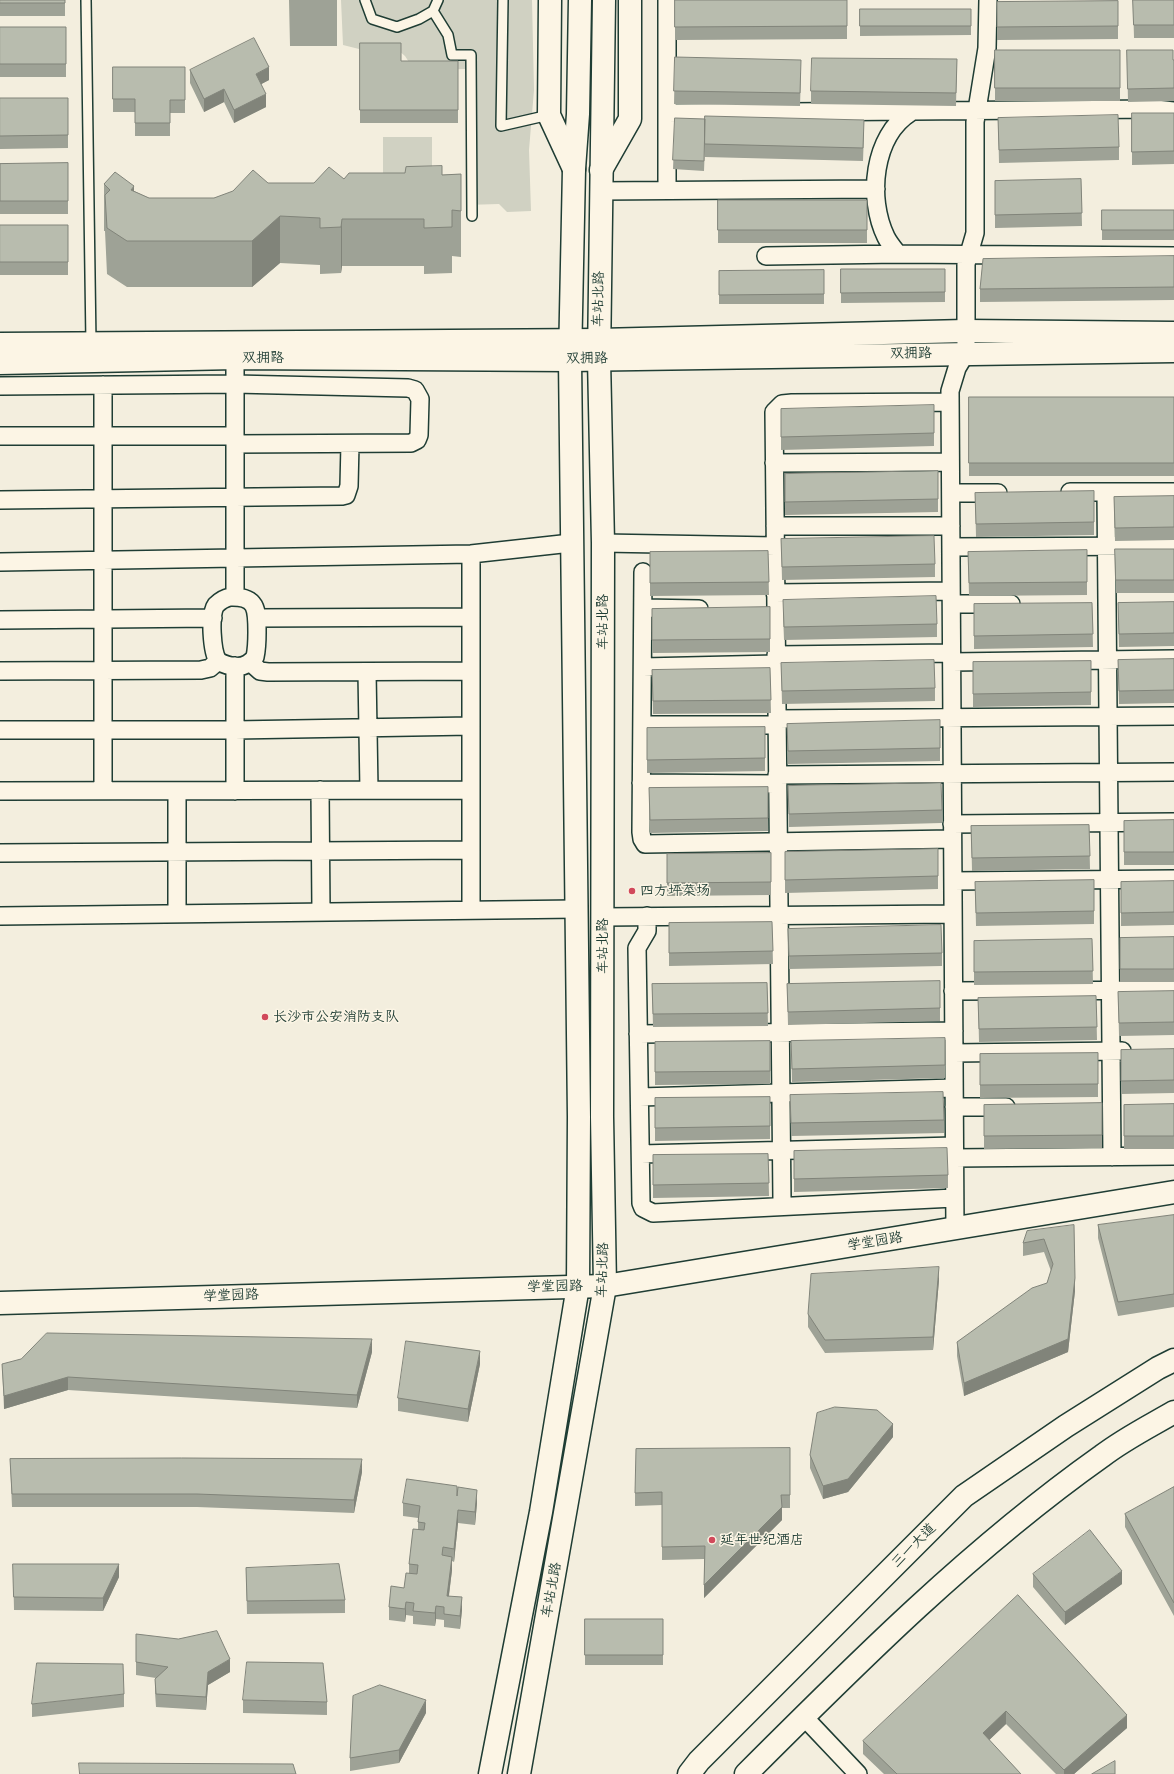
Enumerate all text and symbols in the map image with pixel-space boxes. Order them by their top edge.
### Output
street label: 车站北路 [590,271,608,327]
street label: 双拥路 [890,345,932,363]
street label: 双拥路 [242,350,284,366]
street label: 双拥路 [566,350,608,368]
street label: 车站北路 [595,594,611,650]
place label: 四方坪菜场 [640,883,710,899]
marker: 四方坪菜场 [627,886,637,896]
street label: 车站北路 [595,918,611,974]
place label: 长沙市公安消防支队 [273,1009,399,1025]
marker: 长沙市公安消防支队 [260,1012,270,1022]
street label: 学堂园路 [846,1229,904,1255]
street label: 车站北路 [594,1242,612,1298]
street label: 学堂园路 [527,1278,583,1296]
street label: 学堂园路 [203,1287,259,1305]
street label: 三一大道 [888,1520,940,1572]
place label: 延年世纪酒店 [720,1532,804,1548]
marker: 延年世纪酒店 [707,1535,717,1545]
street label: 车站北路 [539,1561,565,1619]

